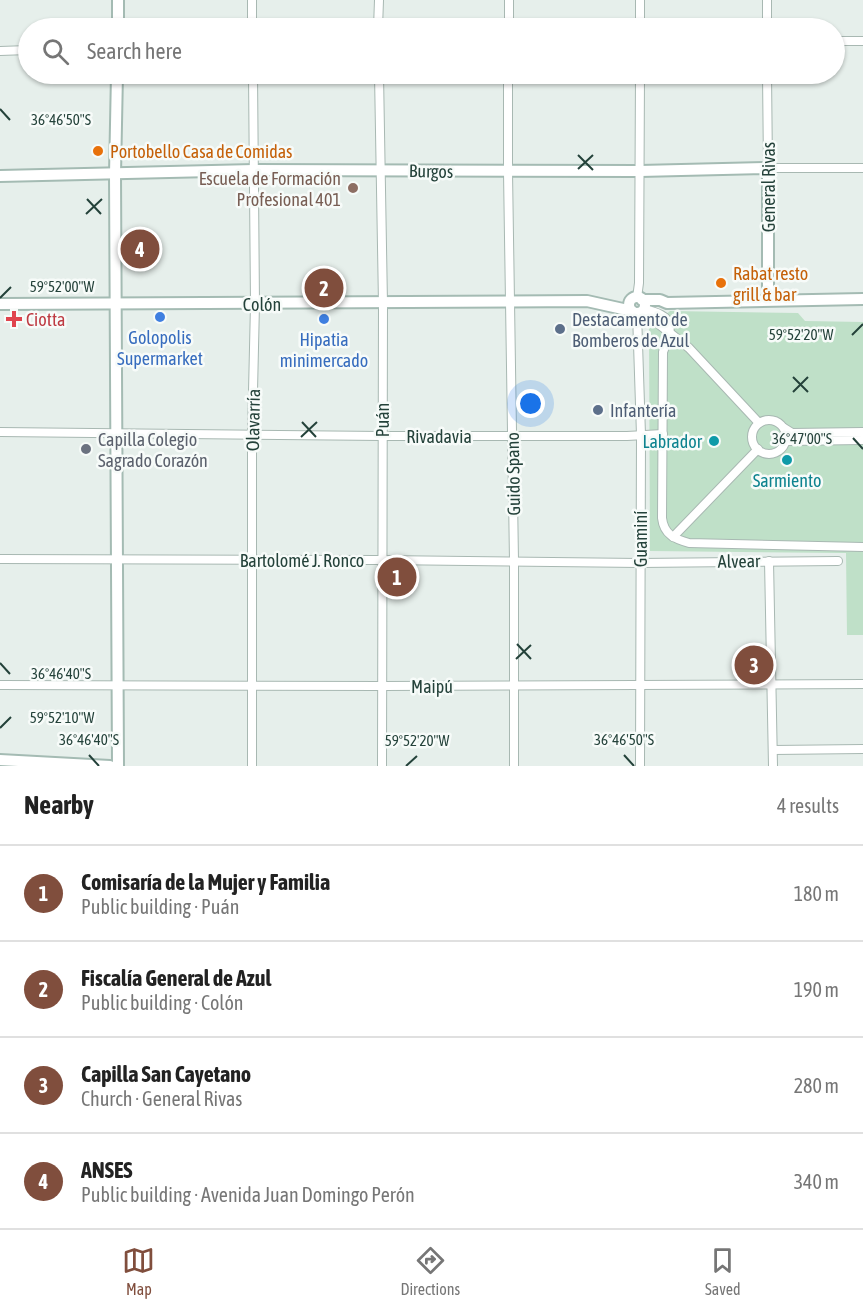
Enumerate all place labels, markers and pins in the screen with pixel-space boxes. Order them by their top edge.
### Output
place label: Portobello Casa de Comidas [110,141,292,162]
marker: Portobello Casa de Comidas [91,144,105,158]
place label: Escuela de Formación Profesional 401 [199,168,341,210]
marker: Escuela de Formación Profesional 401 [346,181,360,195]
pin: 4 [120,226,160,272]
place label: Rabat resto grill & bar [733,263,808,305]
pin: 2 [304,266,344,310]
marker: Rabat resto grill & bar [714,276,728,290]
place label: Ciotta [26,309,65,330]
place label: Destacamento de Bomberos de Azul [572,309,689,351]
marker: Golopolis Supermarket [153,310,167,324]
marker: Ciotta [7,312,21,326]
marker: Hipatia minimercado [317,312,331,326]
marker: Destacamento de Bomberos de Azul [553,322,567,336]
place label: Golopolis Supermarket [117,327,203,369]
place label: Hipatia minimercado [280,329,368,371]
place label: Infantería [610,400,676,421]
marker: Infantería [591,403,605,417]
place label: Capilla Colegio Sagrado Corazón [98,429,208,471]
place label: Labrador [643,431,703,452]
marker: Labrador [707,434,721,448]
marker: Capilla Colegio Sagrado Corazón [79,442,93,456]
marker: Sarmiento [780,453,794,467]
place label: Sarmiento [753,470,821,491]
pin: 1 [378,554,416,600]
pin: 3 [734,642,774,688]

